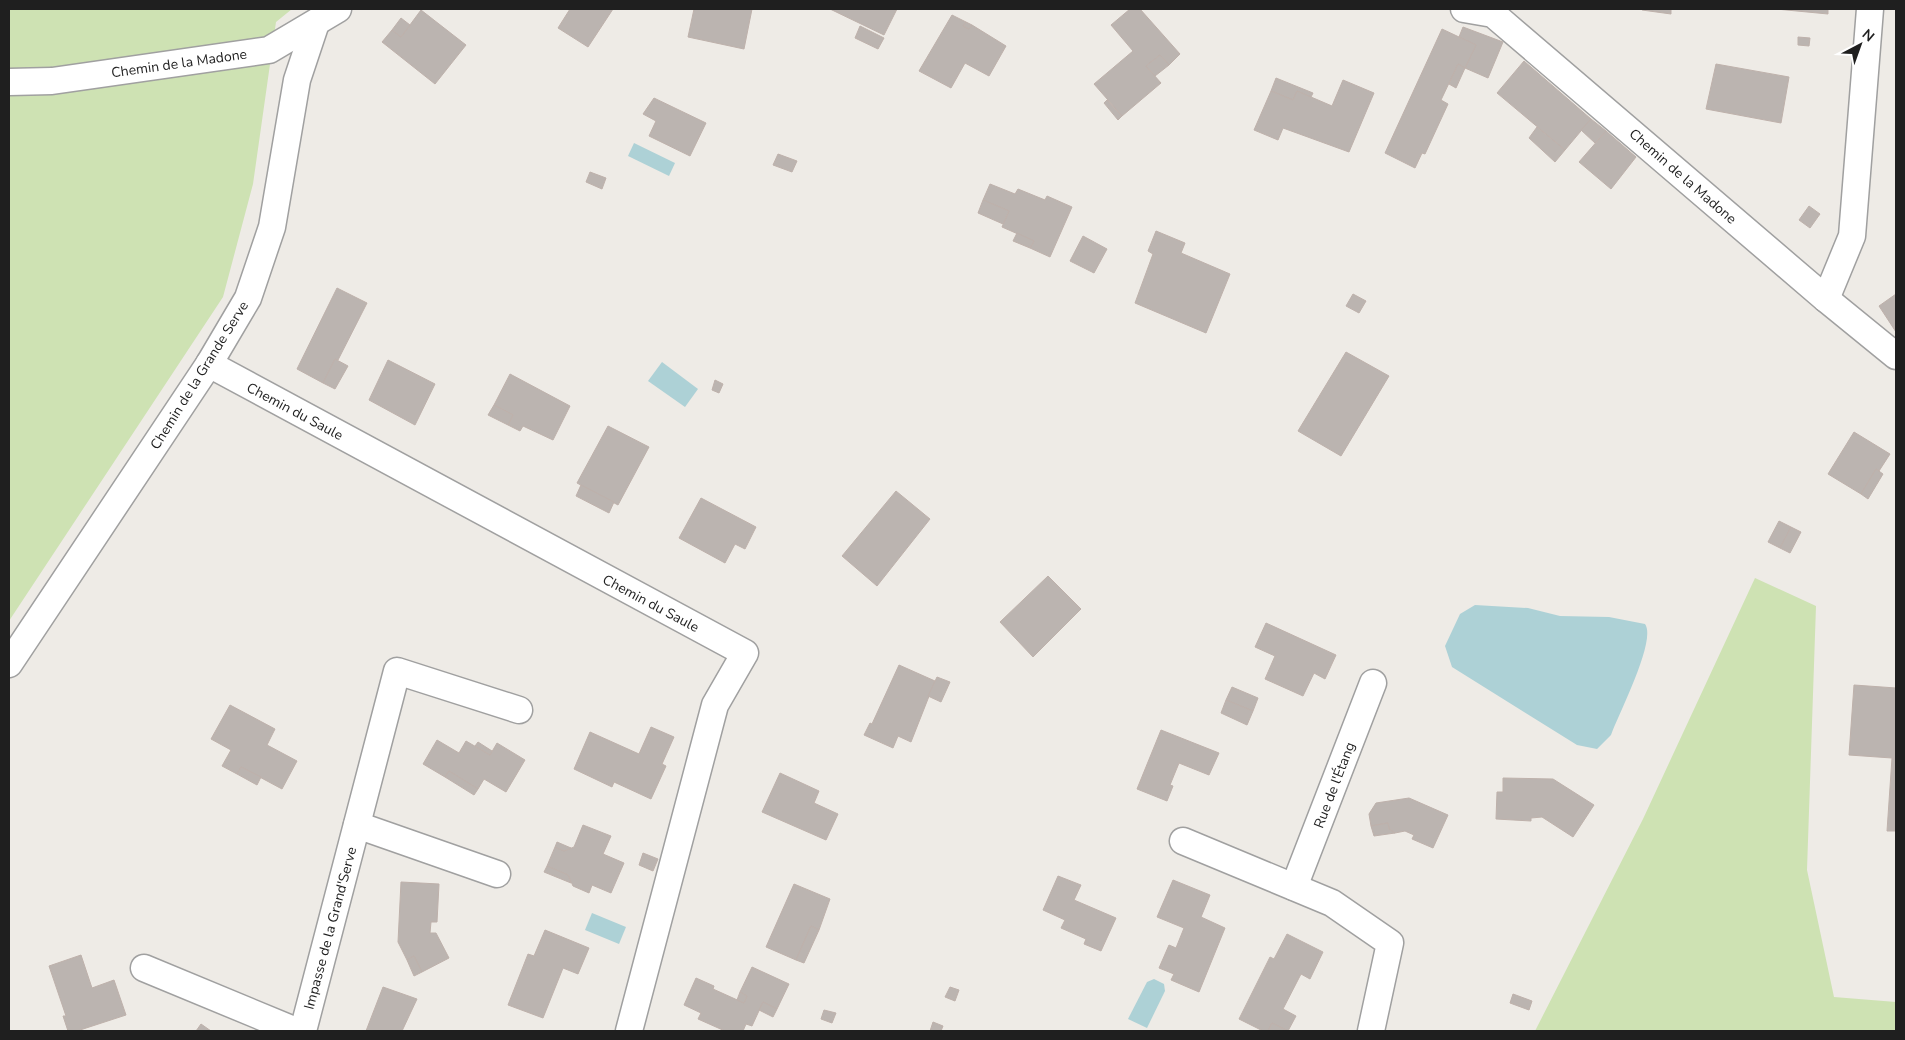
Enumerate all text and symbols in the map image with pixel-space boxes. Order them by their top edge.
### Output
north arrow [1835,20,1885,70]
text: N [1858,25,1878,46]
street label: Chemin de la Madone [110,45,248,82]
street label: Chemin de la Madone [1625,124,1740,228]
street label: Chemin de la Grande Serve [146,297,253,453]
street label: Chemin du Saule [243,378,346,445]
street label: Chemin du Saule [599,570,702,637]
street label: Rue de l'Étang [1309,739,1360,831]
street label: Impasse de la Grand'Serve [300,845,361,1012]

